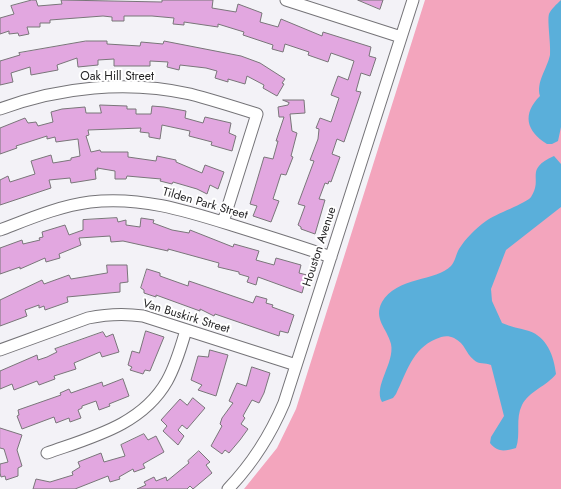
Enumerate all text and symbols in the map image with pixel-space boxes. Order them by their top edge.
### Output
street label: Oak Hill Street [80,70,154,84]
street label: Tilden Park Street [161,185,249,223]
street label: Houston Avenue [300,205,340,289]
street label: Van Buskirk Street [141,297,231,337]

